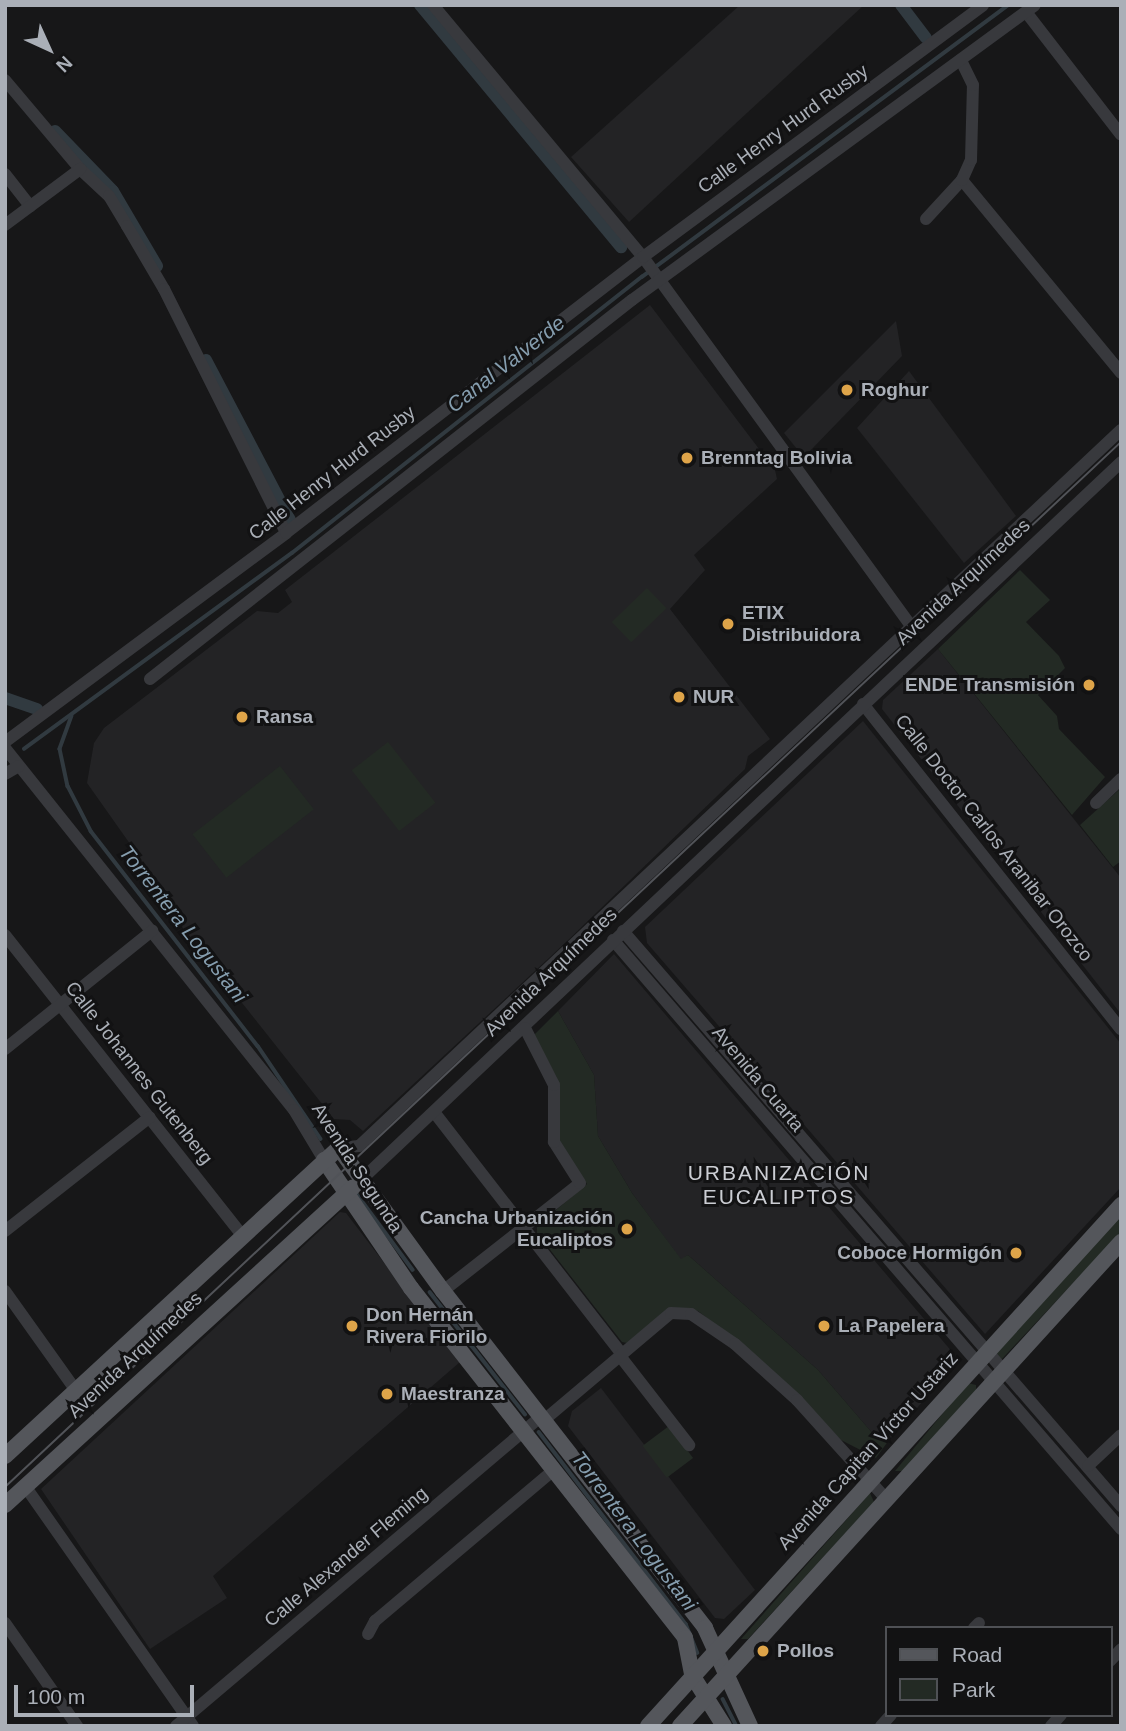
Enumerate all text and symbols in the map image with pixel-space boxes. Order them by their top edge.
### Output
north arrow [14,14,84,84]
text: N [52,52,76,76]
street label: Calle Henry Hurd Rusby [693,60,873,198]
water label: Canal Valverde [442,310,570,418]
place label: Roghur [861,379,929,401]
marker: Roghur [839,382,855,398]
street label: Calle Henry Hurd Rusby [244,401,420,545]
place label: Brenntag Bolivia [701,447,852,469]
marker: Brenntag Bolivia [679,450,695,466]
street label: Avenida Arquímedes [891,514,1035,650]
place label: ETIX Distribuidora [742,602,860,646]
marker: ETIX Distribuidora [720,616,736,632]
place label: ENDE Transmisión [905,674,1075,696]
marker: ENDE Transmisión [1081,677,1097,693]
place label: NUR [693,686,734,708]
marker: NUR [671,689,687,705]
place label: Ransa [256,706,313,728]
marker: Ransa [234,709,250,725]
street label: Calle Doctor Carlos Aranibar Orozco [890,709,1098,967]
water label: Torrentera Logustani [114,840,252,1008]
street label: Avenida Arquímedes [480,903,622,1041]
street label: Calle Johannes Gutenberg [60,977,218,1169]
street label: Avenida Cuarta [707,1022,809,1136]
street label: Avenida Segunda [307,1099,407,1237]
district label: URBANIZACIÓN EUCALIPTOS [689,1160,869,1210]
place label: Cancha Urbanización Eucaliptos [420,1207,613,1251]
marker: Cancha Urbanización Eucaliptos [619,1221,635,1237]
place label: Coboce Hormigón [837,1242,1002,1264]
marker: Coboce Hormigón [1008,1245,1024,1261]
street label: Avenida Arquímedes [63,1287,207,1423]
place label: Don Hernán Rivera Fiorilo [366,1304,487,1348]
place label: La Papelera [838,1315,945,1337]
marker: Don Hernán Rivera Fiorilo [344,1318,360,1334]
marker: La Papelera [816,1318,832,1334]
street label: Avenida Capitan Víctor Ustariz [773,1347,963,1555]
place label: Maestranza [401,1383,504,1405]
marker: Maestranza [379,1386,395,1402]
water label: Torrentera Logustani [566,1446,702,1616]
street label: Calle Alexander Fleming [259,1482,433,1632]
legend [884,1626,1112,1717]
place label: Pollos [777,1640,834,1662]
marker: Pollos [755,1643,771,1659]
text: Road [952,1643,1002,1666]
scale bar [18,1672,198,1716]
text: Park [952,1678,995,1701]
text: 100 m [27,1685,85,1708]

